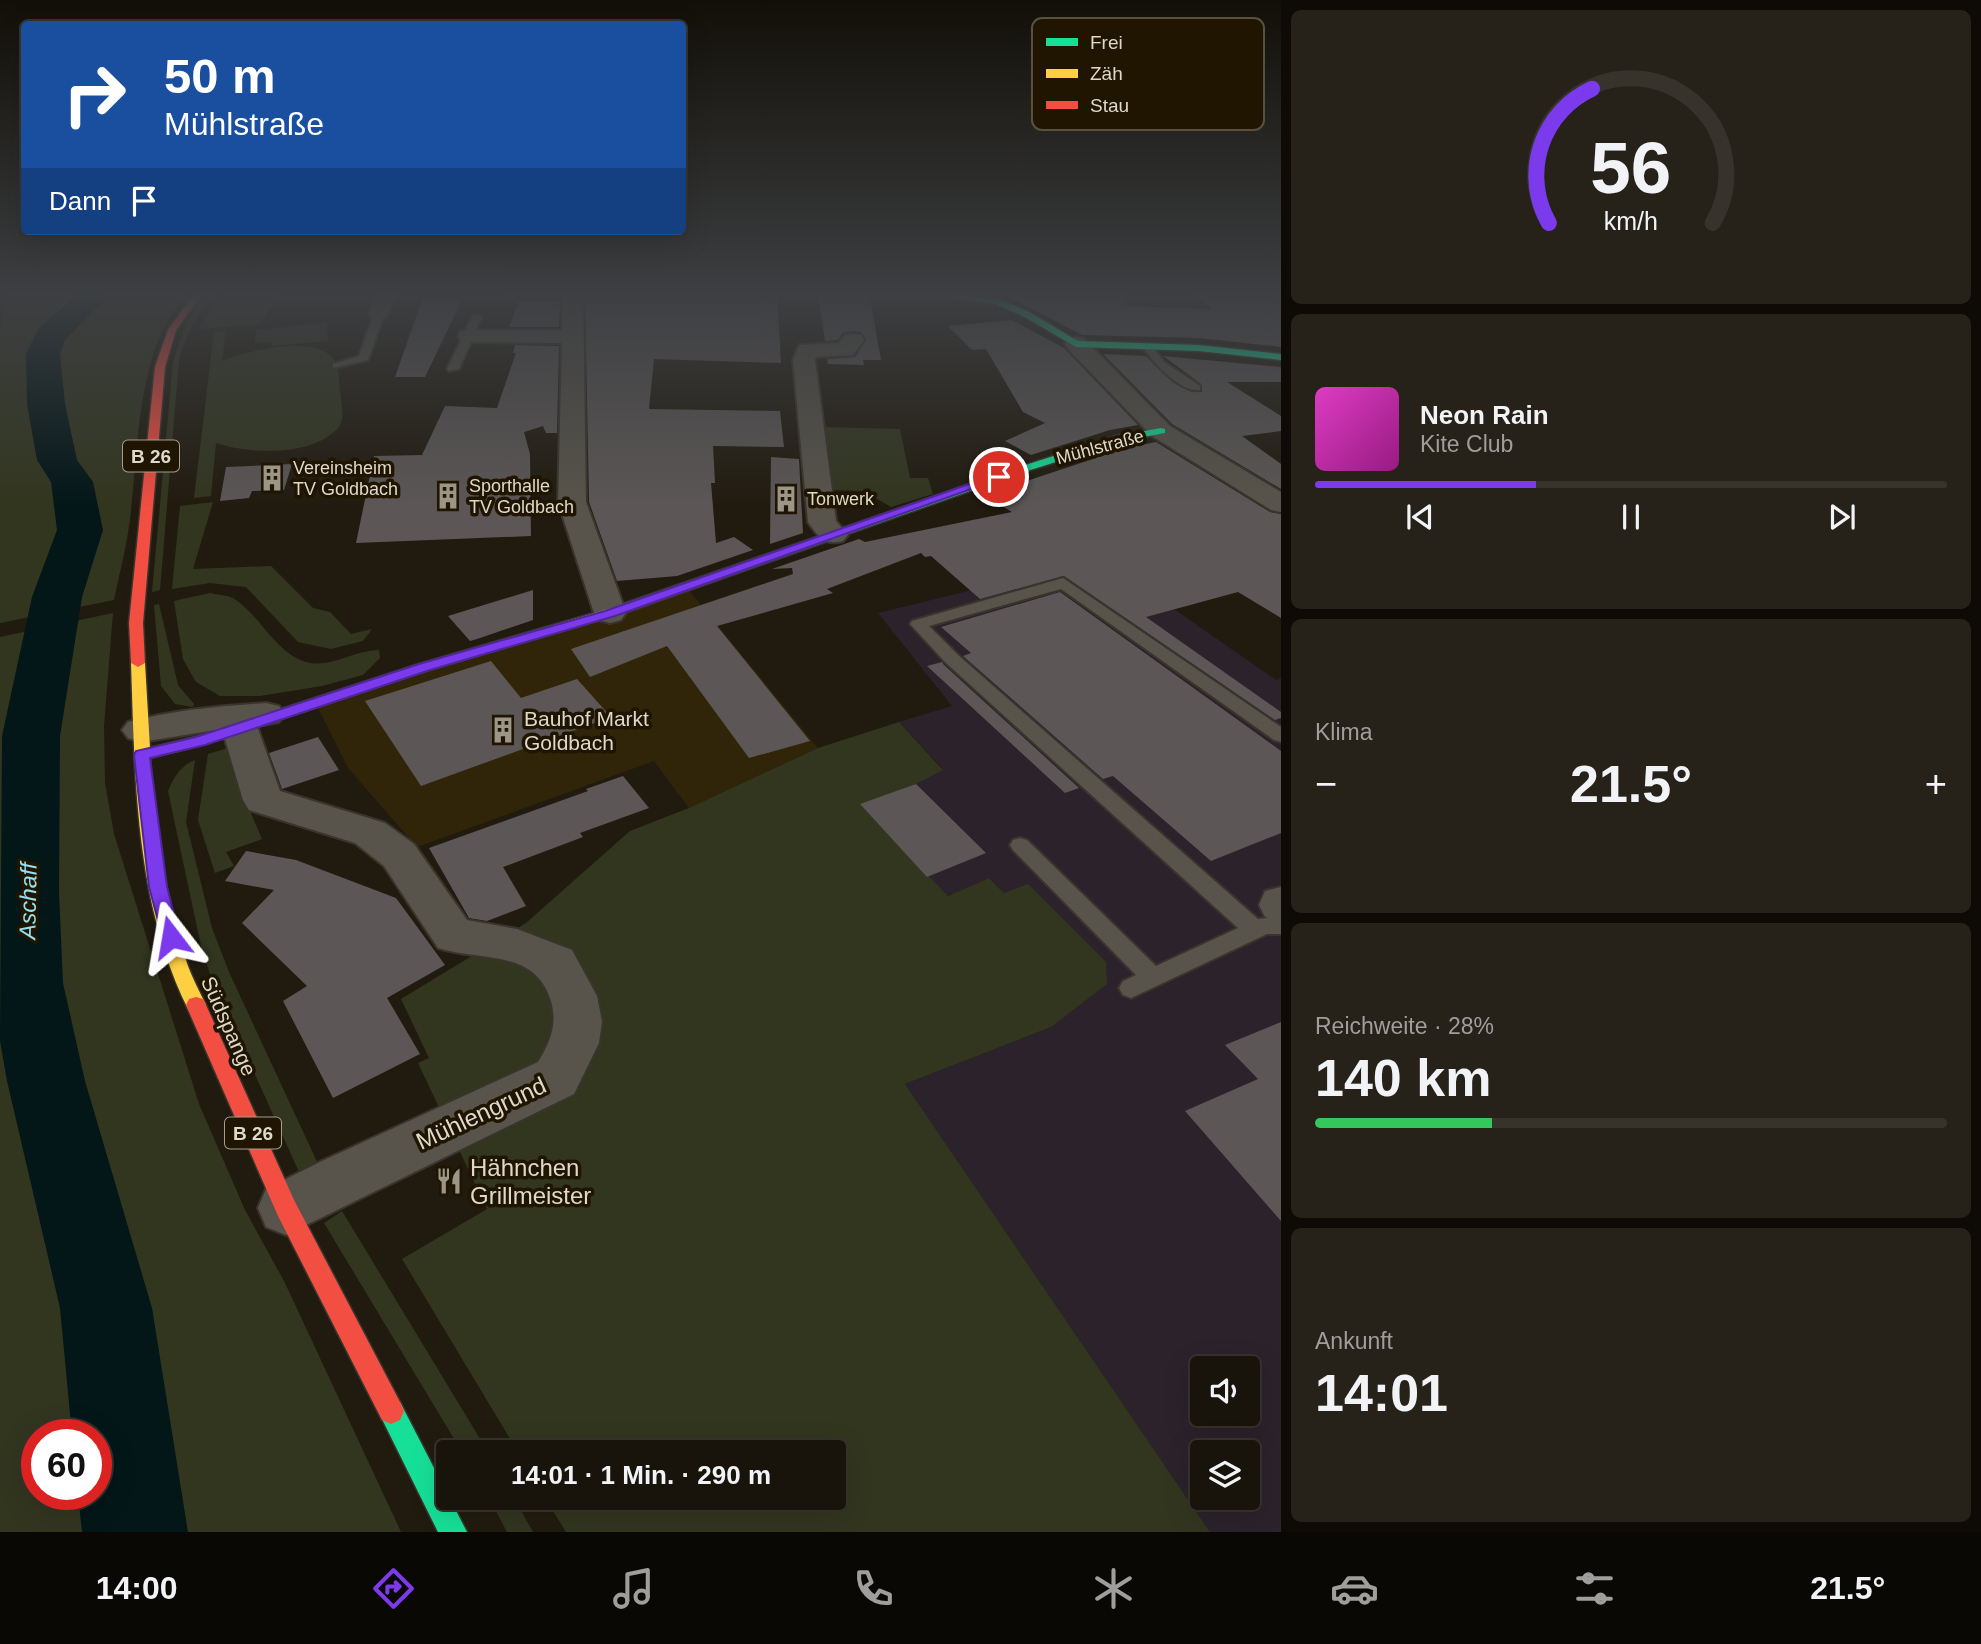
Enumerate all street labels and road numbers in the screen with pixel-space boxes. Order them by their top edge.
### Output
street label: Mühlstraße [1054,426,1146,468]
road number: B 26 [123,440,179,471]
street label: Südspange [197,973,261,1079]
street label: Mühlengrund [412,1071,550,1155]
road number: B 26 [225,1118,281,1148]

